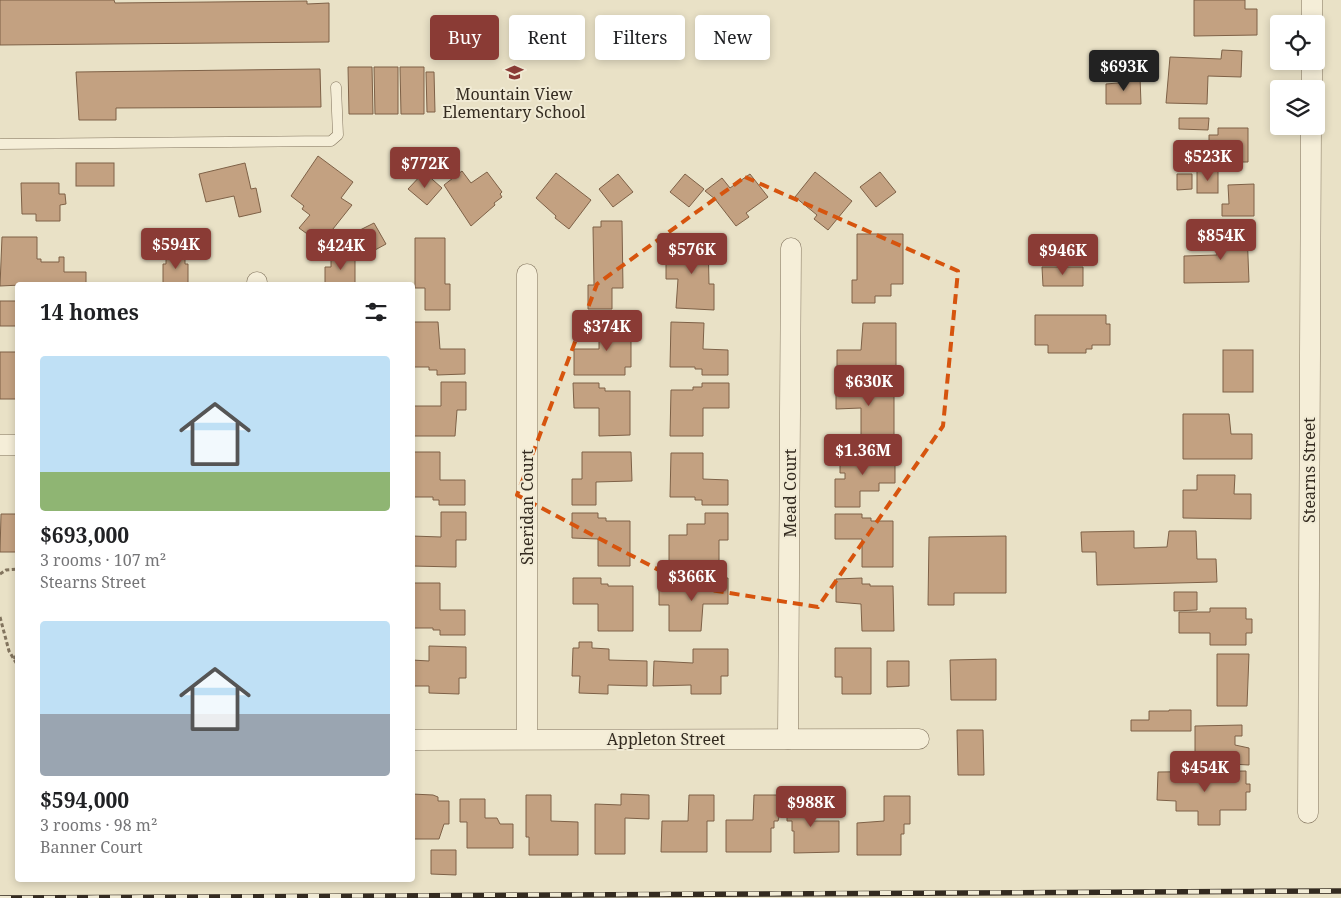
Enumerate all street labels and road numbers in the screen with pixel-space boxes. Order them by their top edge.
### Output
street label: Stearns Street [1298,417,1320,523]
street label: Mead Court [779,448,801,537]
street label: Sheridan Court [516,449,538,565]
street label: Appleton Street [607,728,726,750]

